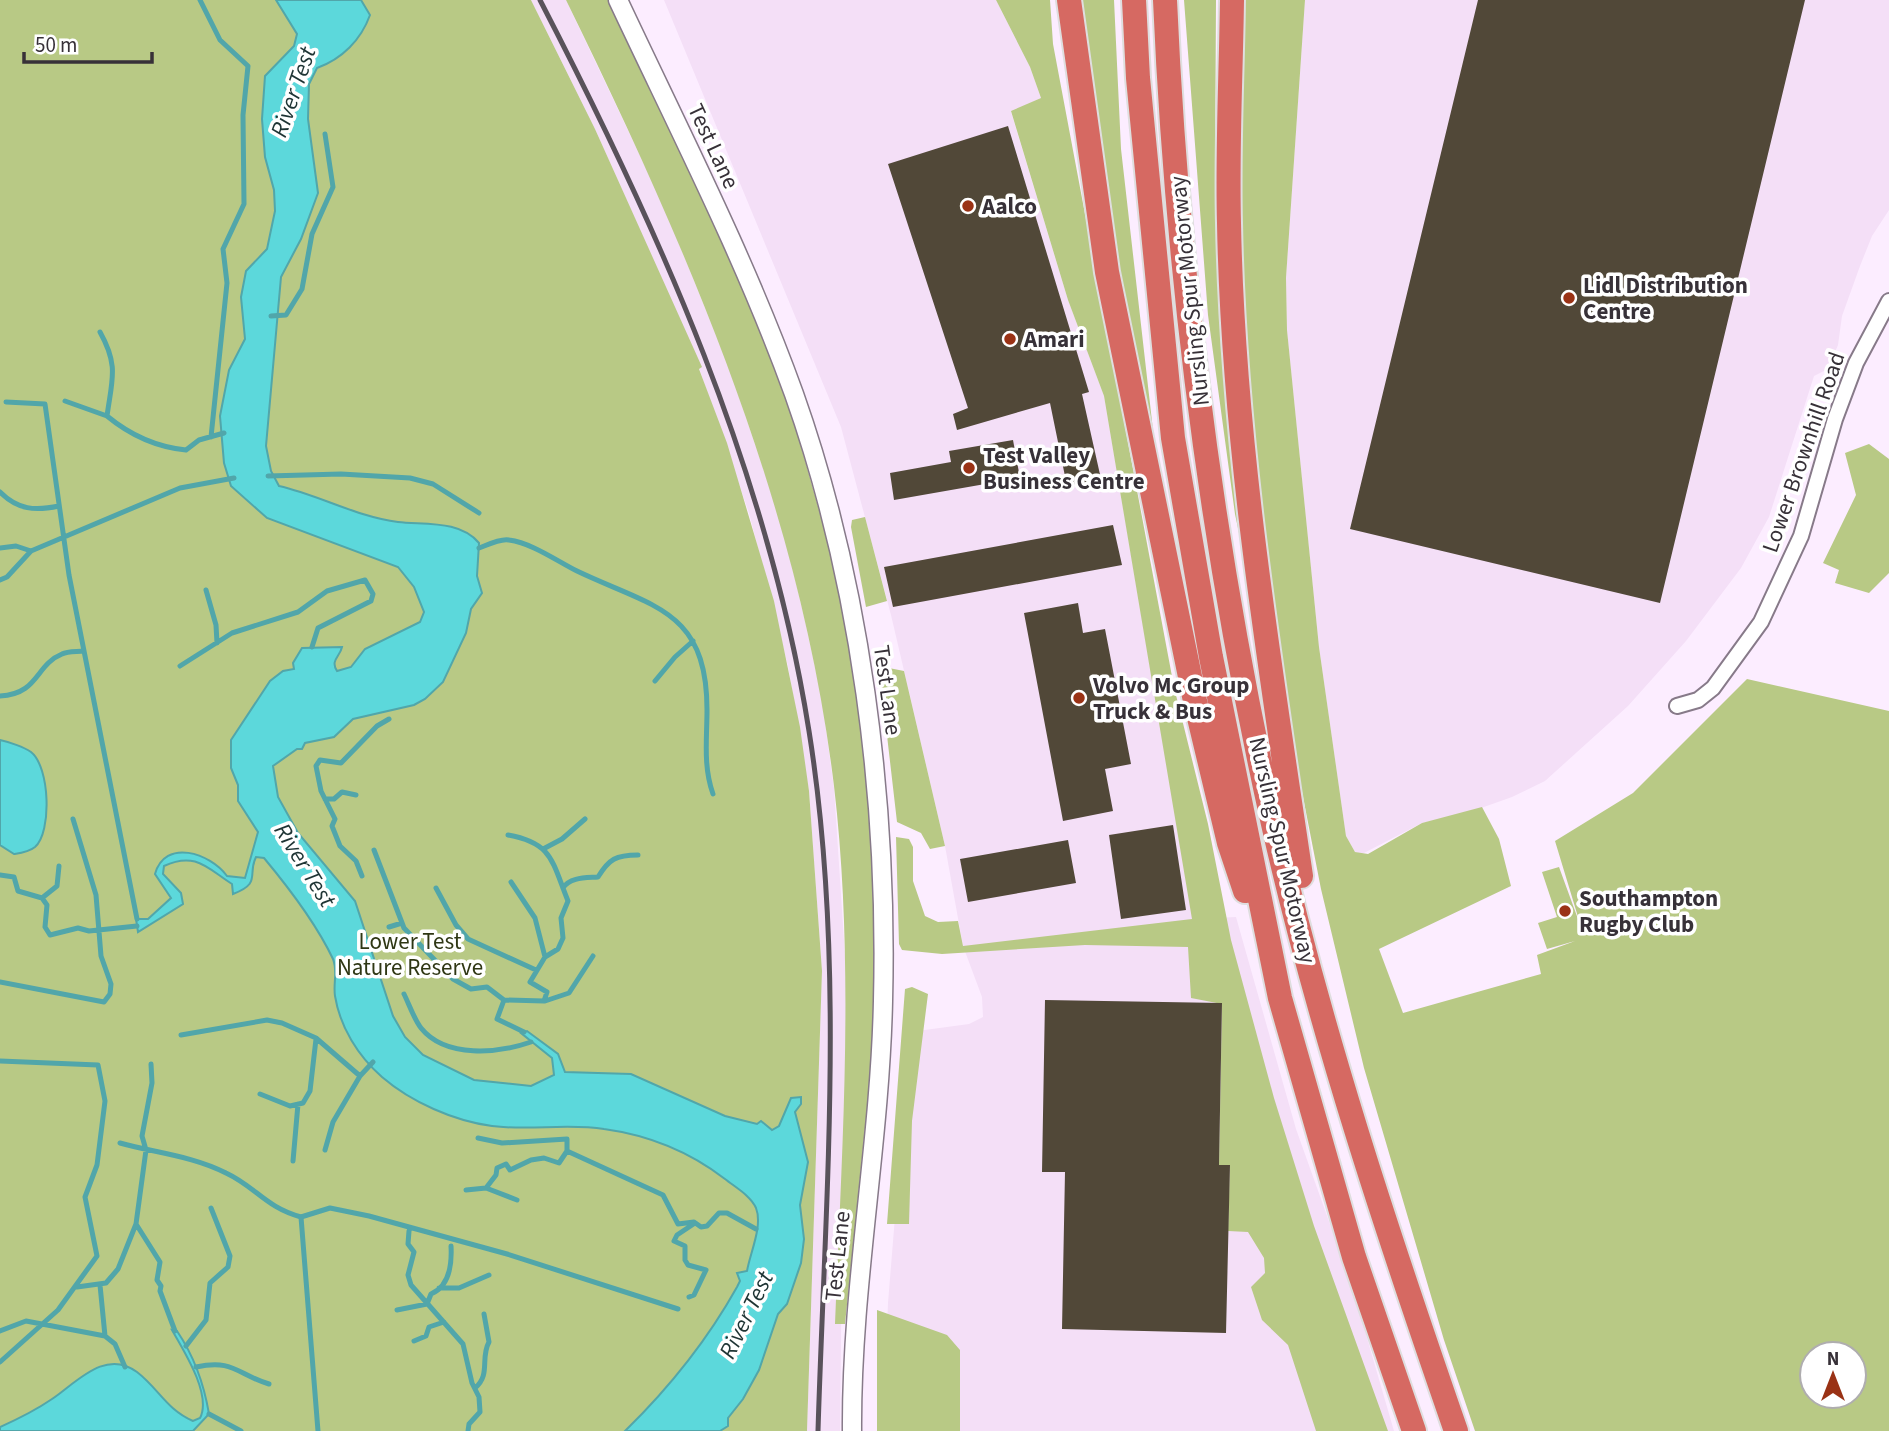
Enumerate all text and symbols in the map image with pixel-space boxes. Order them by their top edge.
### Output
scale bar [24,21,152,65]
text: 50 m [35,30,77,60]
water label: River Test [262,41,326,142]
street label: Test Lane [679,98,748,194]
street label: Nursling Spur Motorway [1161,174,1218,408]
place label: Aalco [981,190,1037,223]
marker: Aalco [960,198,976,214]
place label: Lidl Distribution Centre [1583,269,1748,328]
marker: Lidl Distribution Centre [1561,290,1577,306]
place label: Amari [1023,323,1085,356]
marker: Amari [1002,331,1018,347]
street label: Lower Brownhill Road [1754,347,1853,557]
place label: Test Valley Business Centre [983,439,1145,498]
marker: Test Valley Business Centre [961,460,977,476]
street label: Test Lane [865,643,910,737]
place label: Volvo Mc Group Truck & Bus [1092,669,1249,728]
marker: Volvo Mc Group Truck & Bus [1071,690,1087,706]
street label: Nursling Spur Motorway [1240,734,1325,967]
water label: River Test [265,816,345,915]
place label: Southampton Rugby Club [1579,882,1718,941]
marker: Southampton Rugby Club [1557,903,1573,919]
park label: Lower Test Nature Reserve [337,925,483,984]
street label: Test Lane [816,1209,859,1303]
water label: River Test [710,1264,783,1365]
north arrow [1798,1340,1868,1410]
text: N [1827,1346,1839,1373]

